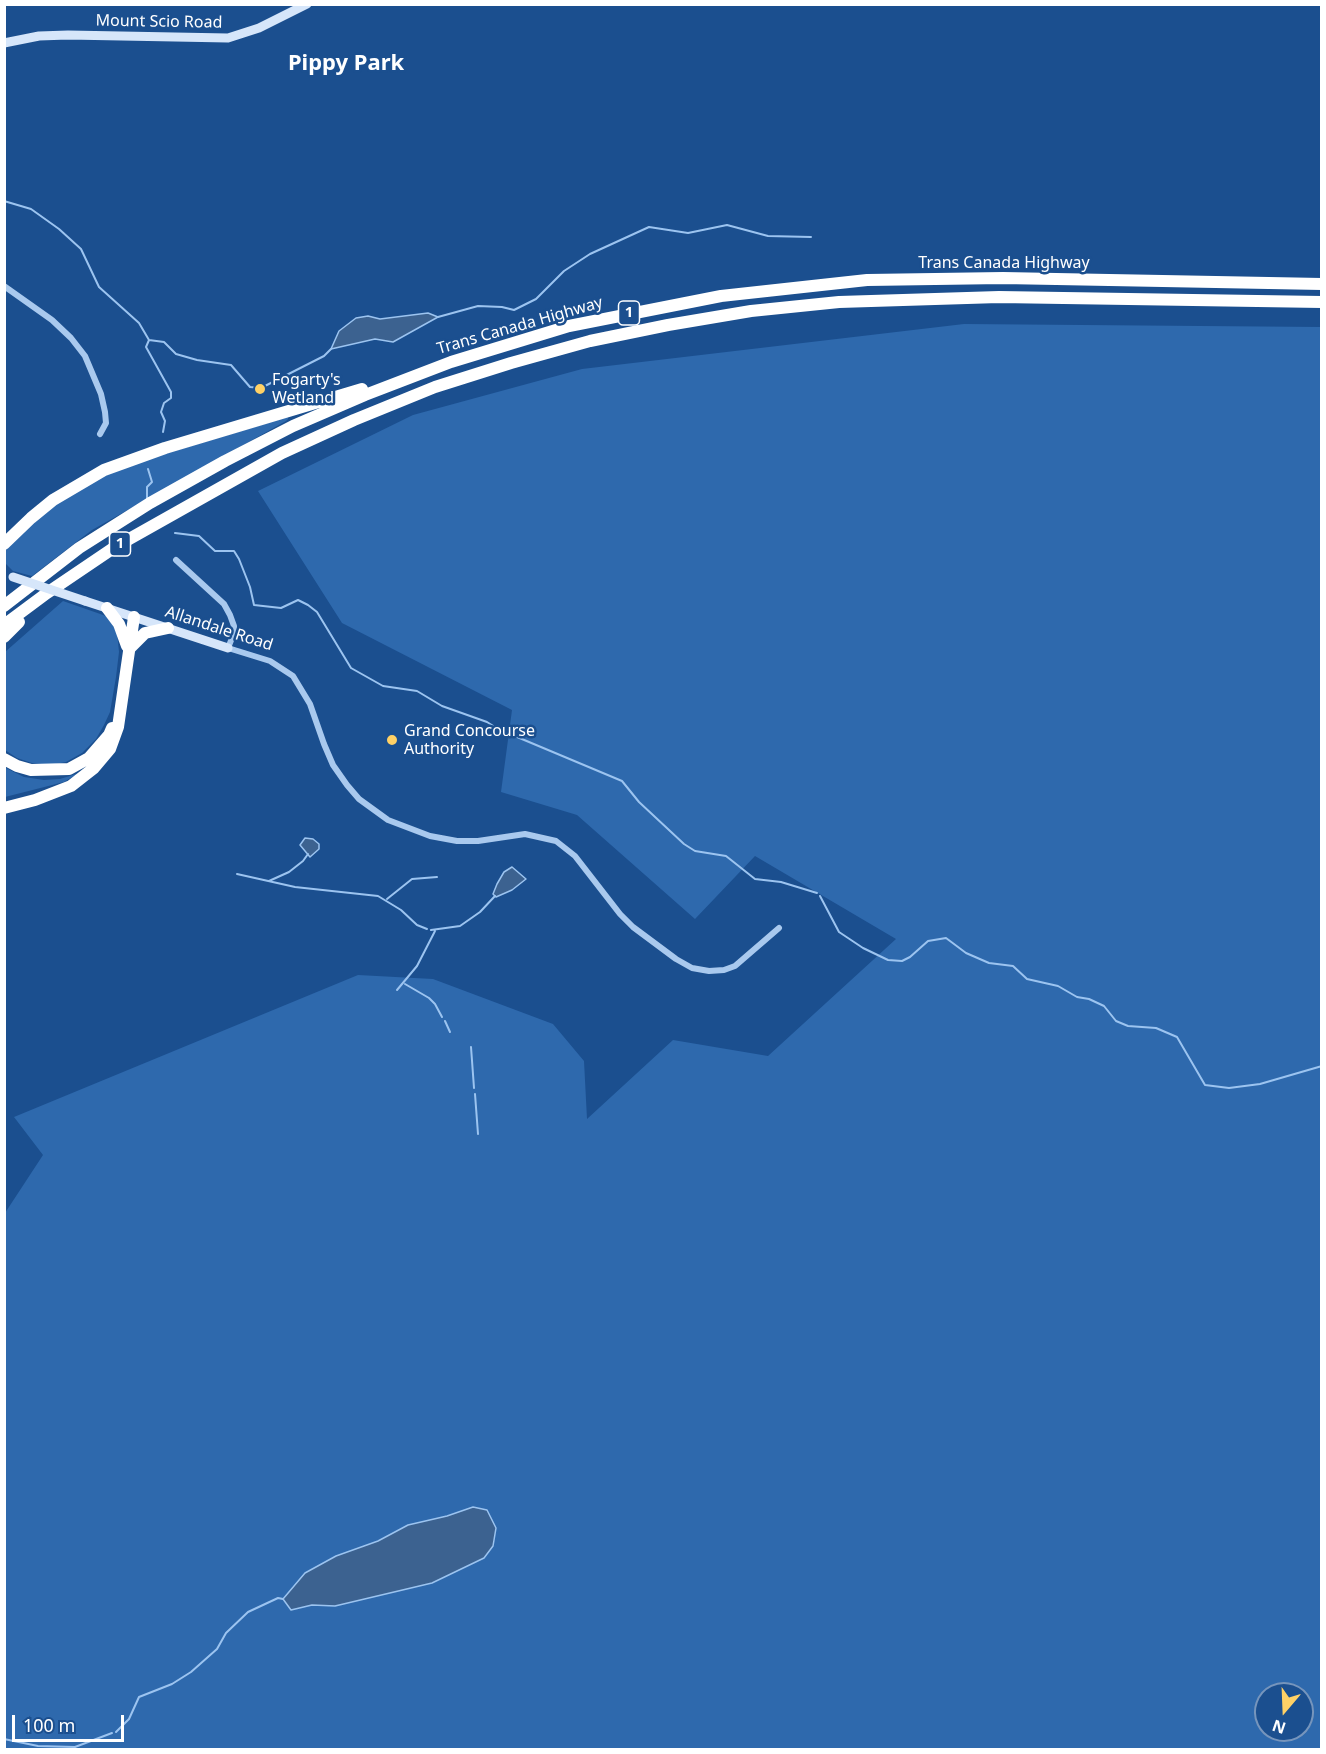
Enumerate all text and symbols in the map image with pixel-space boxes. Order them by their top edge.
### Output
street label: Mount Scio Road [95,11,223,33]
district label: Pippy Park [288,51,404,77]
street label: Trans Canada Highway [918,253,1090,273]
street label: Trans Canada Highway [435,293,605,359]
road number: 1 [618,301,640,325]
place label: Fogarty's Wetland [272,370,341,408]
marker: Fogarty's Wetland [253,382,267,396]
road number: 1 [110,532,130,556]
street label: Allandale Road [163,603,275,655]
place label: Grand Concourse Authority [404,721,535,759]
marker: Grand Concourse Authority [385,733,399,747]
north arrow [1254,1682,1314,1742]
scale bar [15,1703,128,1741]
text: 100 m [23,1713,75,1737]
text: N [1269,1715,1289,1740]

